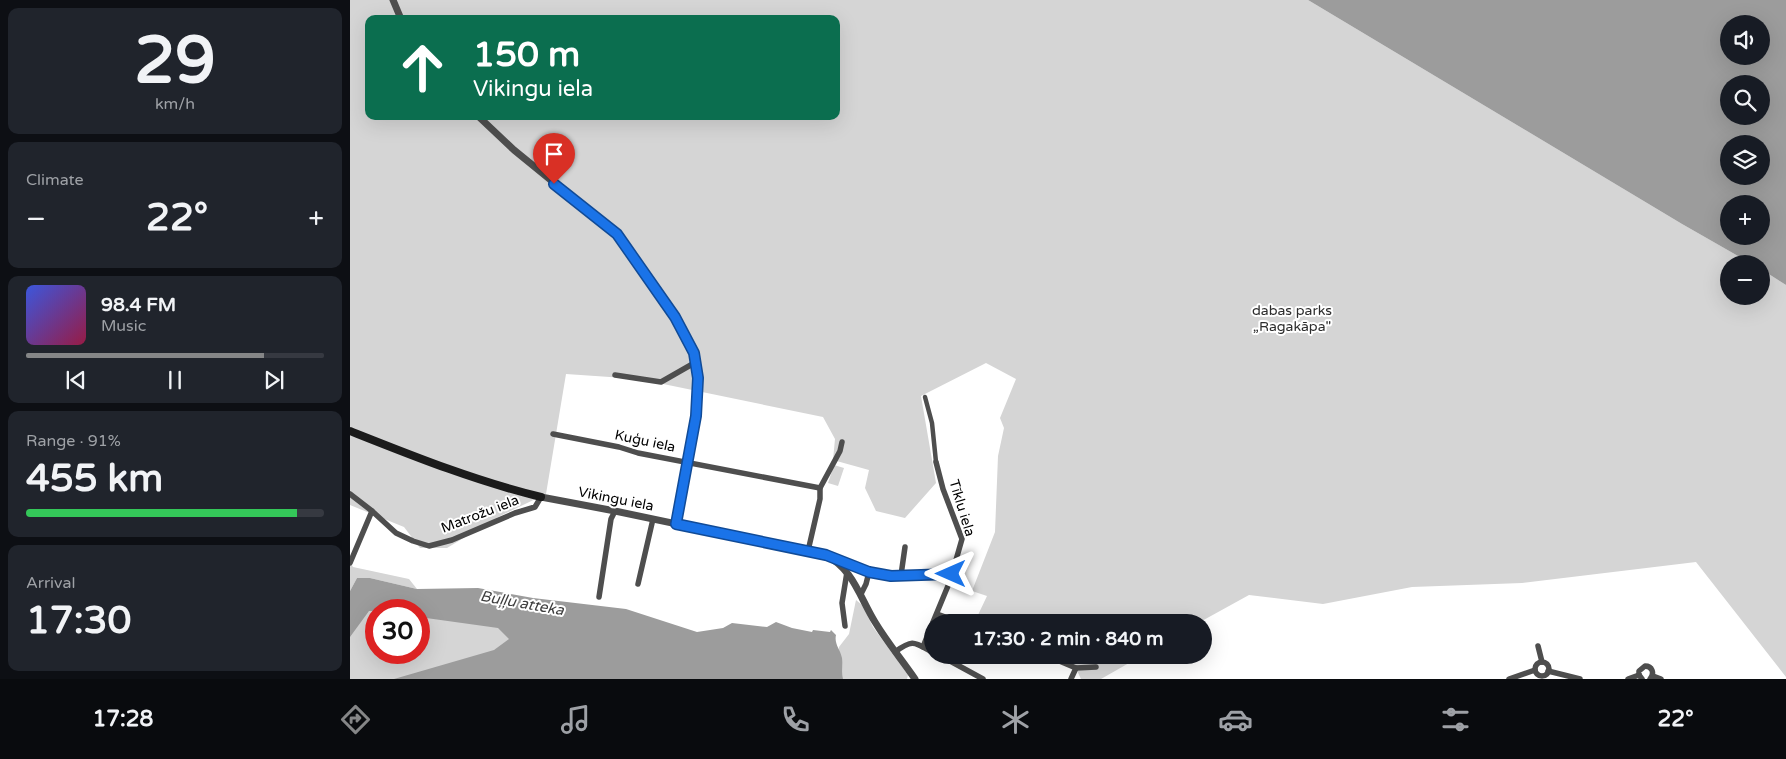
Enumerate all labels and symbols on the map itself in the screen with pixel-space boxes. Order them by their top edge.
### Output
pin [533,133,575,184]
park label: dabas parks „Ragakāpa" [1252,302,1332,335]
street label: Kuģu iela [613,426,677,456]
street label: Tīklu iela [945,478,979,538]
street label: Vikingu iela [577,483,655,515]
street label: Matrožu iela [439,491,521,537]
position arrow [924,547,976,599]
water label: Buļļu atteka [479,587,566,619]
speed limit sign: 30 [365,599,430,664]

